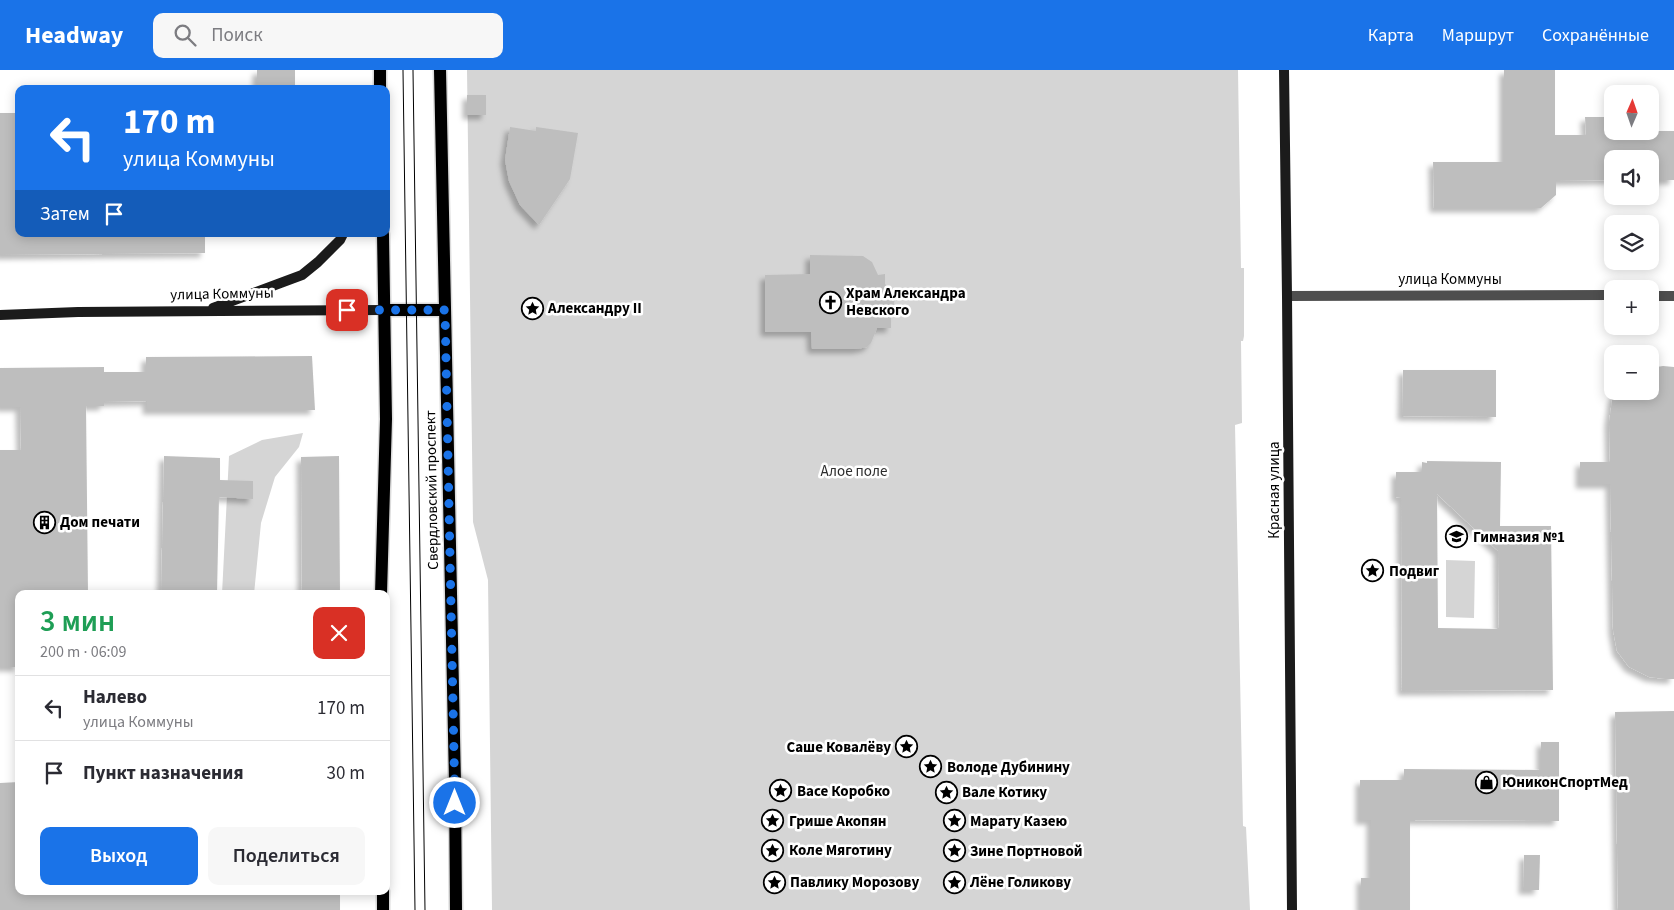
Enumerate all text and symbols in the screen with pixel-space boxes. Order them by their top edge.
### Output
search box [153,13,503,58]
text: Headway [25,18,123,53]
icon: search [171,21,199,49]
text: Поиск [211,22,263,49]
text: Карта [1368,23,1414,48]
text: Маршрут [1442,23,1514,48]
text: Сохранённые [1542,23,1649,48]
north arrow [1604,85,1659,140]
map controls [1604,85,1659,400]
text: 170 m [123,97,215,147]
icon: left [40,105,105,170]
text: улица Коммуны [123,143,275,175]
button: sound [1604,150,1659,205]
icon: arrive [100,200,128,228]
text: Затем [40,201,90,228]
button: layers [1604,215,1659,270]
street label: улица Коммуны [1398,269,1502,290]
button: + [1604,280,1659,335]
street label: улица Коммуны [170,283,274,305]
place label: Храм Александра Невского [846,283,966,321]
pin [326,289,368,331]
church icon: Храм Александра Невского [818,290,842,314]
icon: arrive [333,296,361,324]
place icon: Александру II [520,296,544,320]
place label: Александру II [547,298,642,319]
button: − [1604,345,1659,400]
street label: Свердловский проспект [420,410,444,570]
street label: Красная улица [1264,441,1285,539]
park label: Алое поле [821,461,887,482]
building icon: Дом печати [32,510,56,534]
place label: Дом печати [60,512,140,533]
school or university icon: Гимназия №1 [1445,525,1469,549]
place label: Гимназия №1 [1473,527,1565,548]
place icon: Подвиг [1361,559,1385,583]
place label: Подвиг [1389,561,1440,582]
text: 3 мин [40,600,115,643]
button: close [313,607,365,659]
text: 200 m · 06:09 [40,641,127,663]
text: Налево [83,684,147,711]
icon: left [40,694,68,722]
text: 170 m [317,695,365,722]
text: улица Коммуны [83,711,193,733]
place icon: Саше Ковалёву [895,735,919,759]
place label: Саше Ковалёву [786,737,891,758]
place icon: Володе Дубинину [919,755,943,779]
place label: Володе Дубинину [947,757,1070,778]
icon: arrive [40,759,68,787]
text: Пункт назначения [83,760,244,787]
text: 30 m [327,760,365,787]
shop icon: ЮниконСпортМед [1474,770,1498,794]
place label: ЮниконСпортМед [1502,772,1628,793]
position arrow [428,776,480,828]
place icon: Васе Коробко [769,779,793,803]
place icon: Вале Котику [934,780,958,804]
place label: Васе Коробко [797,781,890,802]
place label: Вале Котику [962,782,1047,803]
place icon: Грише Акопян [761,809,785,833]
place icon: Марату Казею [942,809,966,833]
place label: Грише Акопян [789,811,887,832]
place label: Марату Казею [970,811,1068,832]
button: Выход [40,827,198,885]
button: Поделиться [208,827,365,885]
place icon: Коле Мяготину [761,838,785,862]
place icon: Зине Портновой [942,839,966,863]
place label: Коле Мяготину [789,840,892,861]
place label: Зине Портновой [970,841,1082,862]
place icon: Павлику Морозову [762,870,786,894]
place icon: Лёне Голикову [942,870,966,894]
place label: Павлику Морозову [790,872,919,893]
place label: Лёне Голикову [969,872,1071,893]

